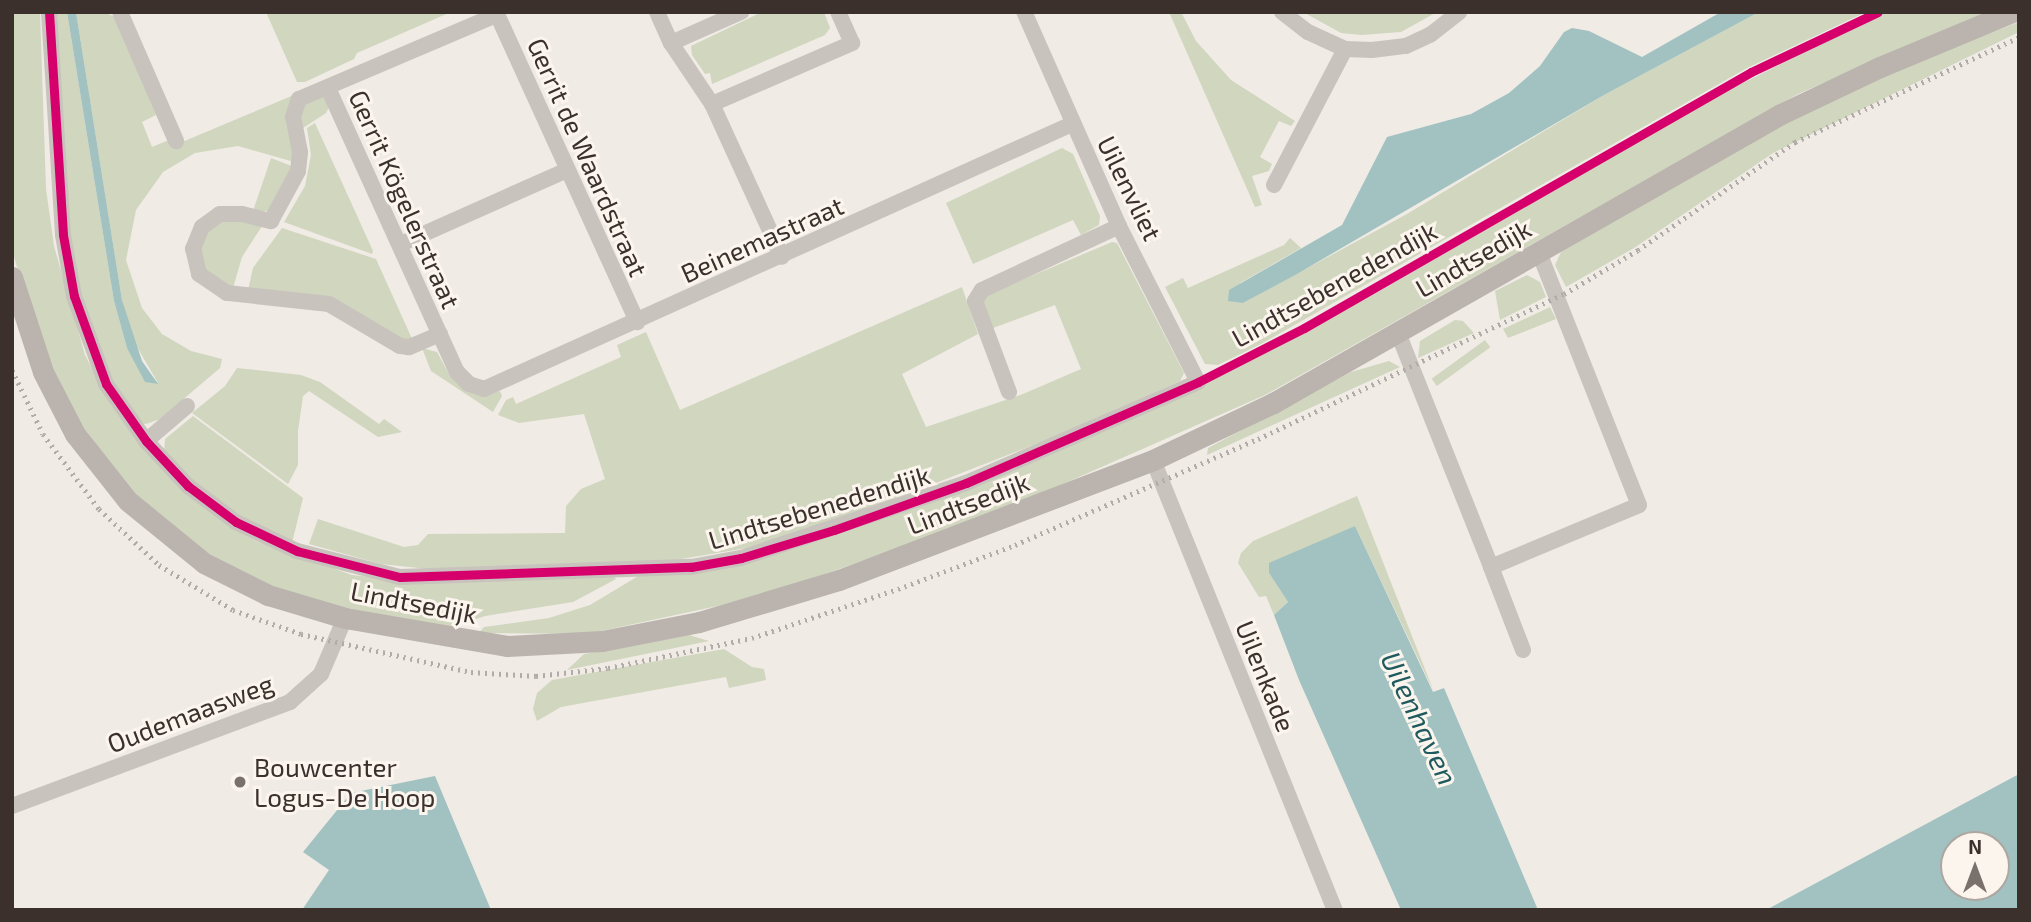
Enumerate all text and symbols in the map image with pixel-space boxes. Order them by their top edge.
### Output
street label: Gerrit de Waardstraat [521,33,655,281]
street label: Gerrit Kögelerstraat [343,85,467,313]
street label: Uilenvliet [1091,131,1169,245]
street label: Beinemastraat [676,189,848,289]
street label: Lindtsedijk [1410,212,1536,304]
street label: Lindtsebenedendijk [1226,215,1442,353]
street label: Lindtsebenedendijk [705,458,933,556]
street label: Lindtsedijk [903,466,1033,540]
street label: Lindtsedijk [348,574,480,630]
street label: Uilenkade [1230,616,1302,736]
water label: Uilenhaven [1375,646,1465,790]
street label: Oudemaasweg [103,667,277,759]
place label: Bouwcenter Logus-De Hoop [254,751,435,812]
marker: Bouwcenter Logus-De Hoop [232,774,248,790]
north arrow [1940,831,2010,901]
text: N [1968,835,1982,858]

